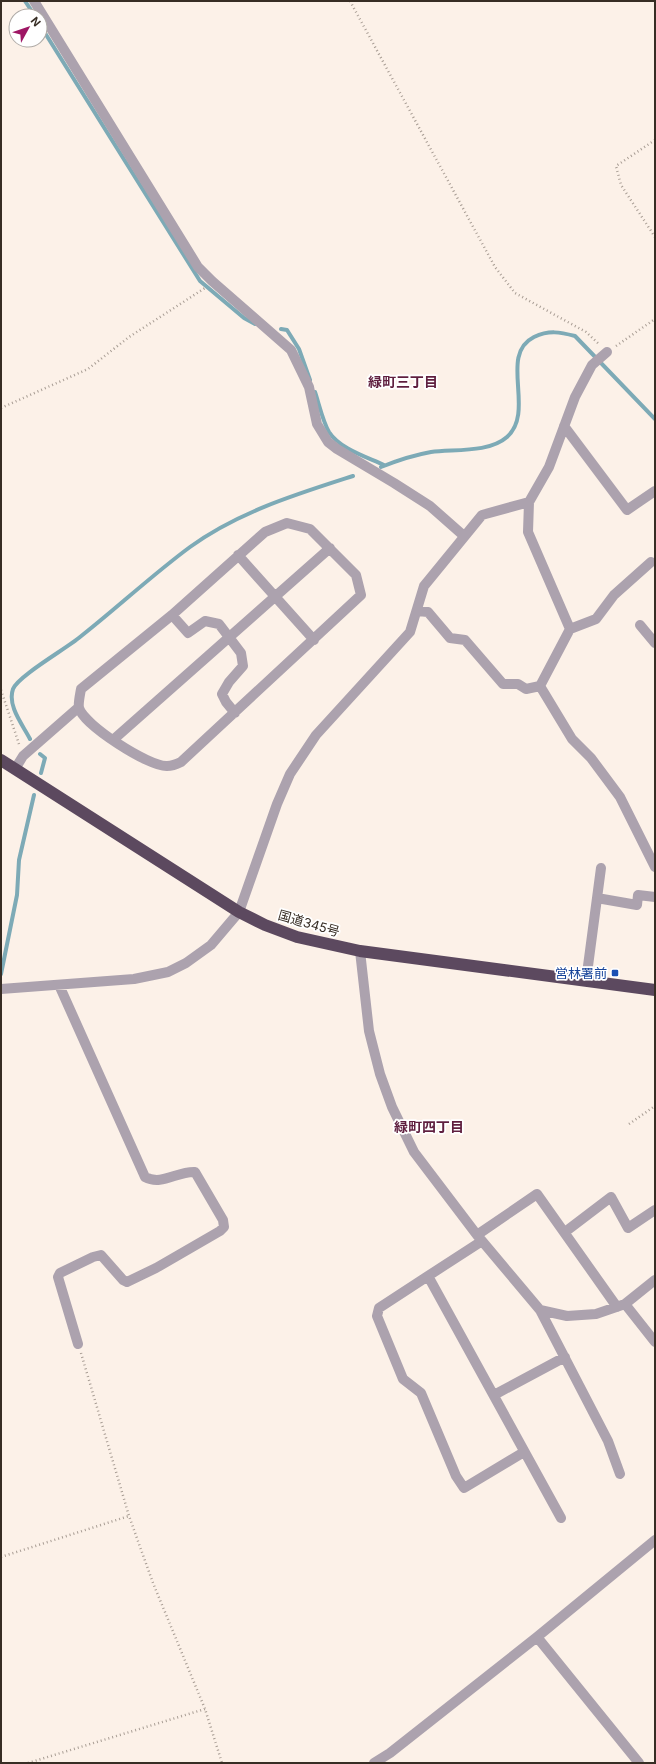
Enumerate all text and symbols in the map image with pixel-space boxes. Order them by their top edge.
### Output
north arrow [8,8,48,48]
text: N [28,14,44,29]
district label: 緑町三丁目 [368,373,438,390]
street label: 国道345号 [276,907,342,939]
place label: 営林署前 [555,965,607,981]
marker: 営林署前 [610,968,620,978]
district label: 緑町四丁目 [394,1118,464,1135]

